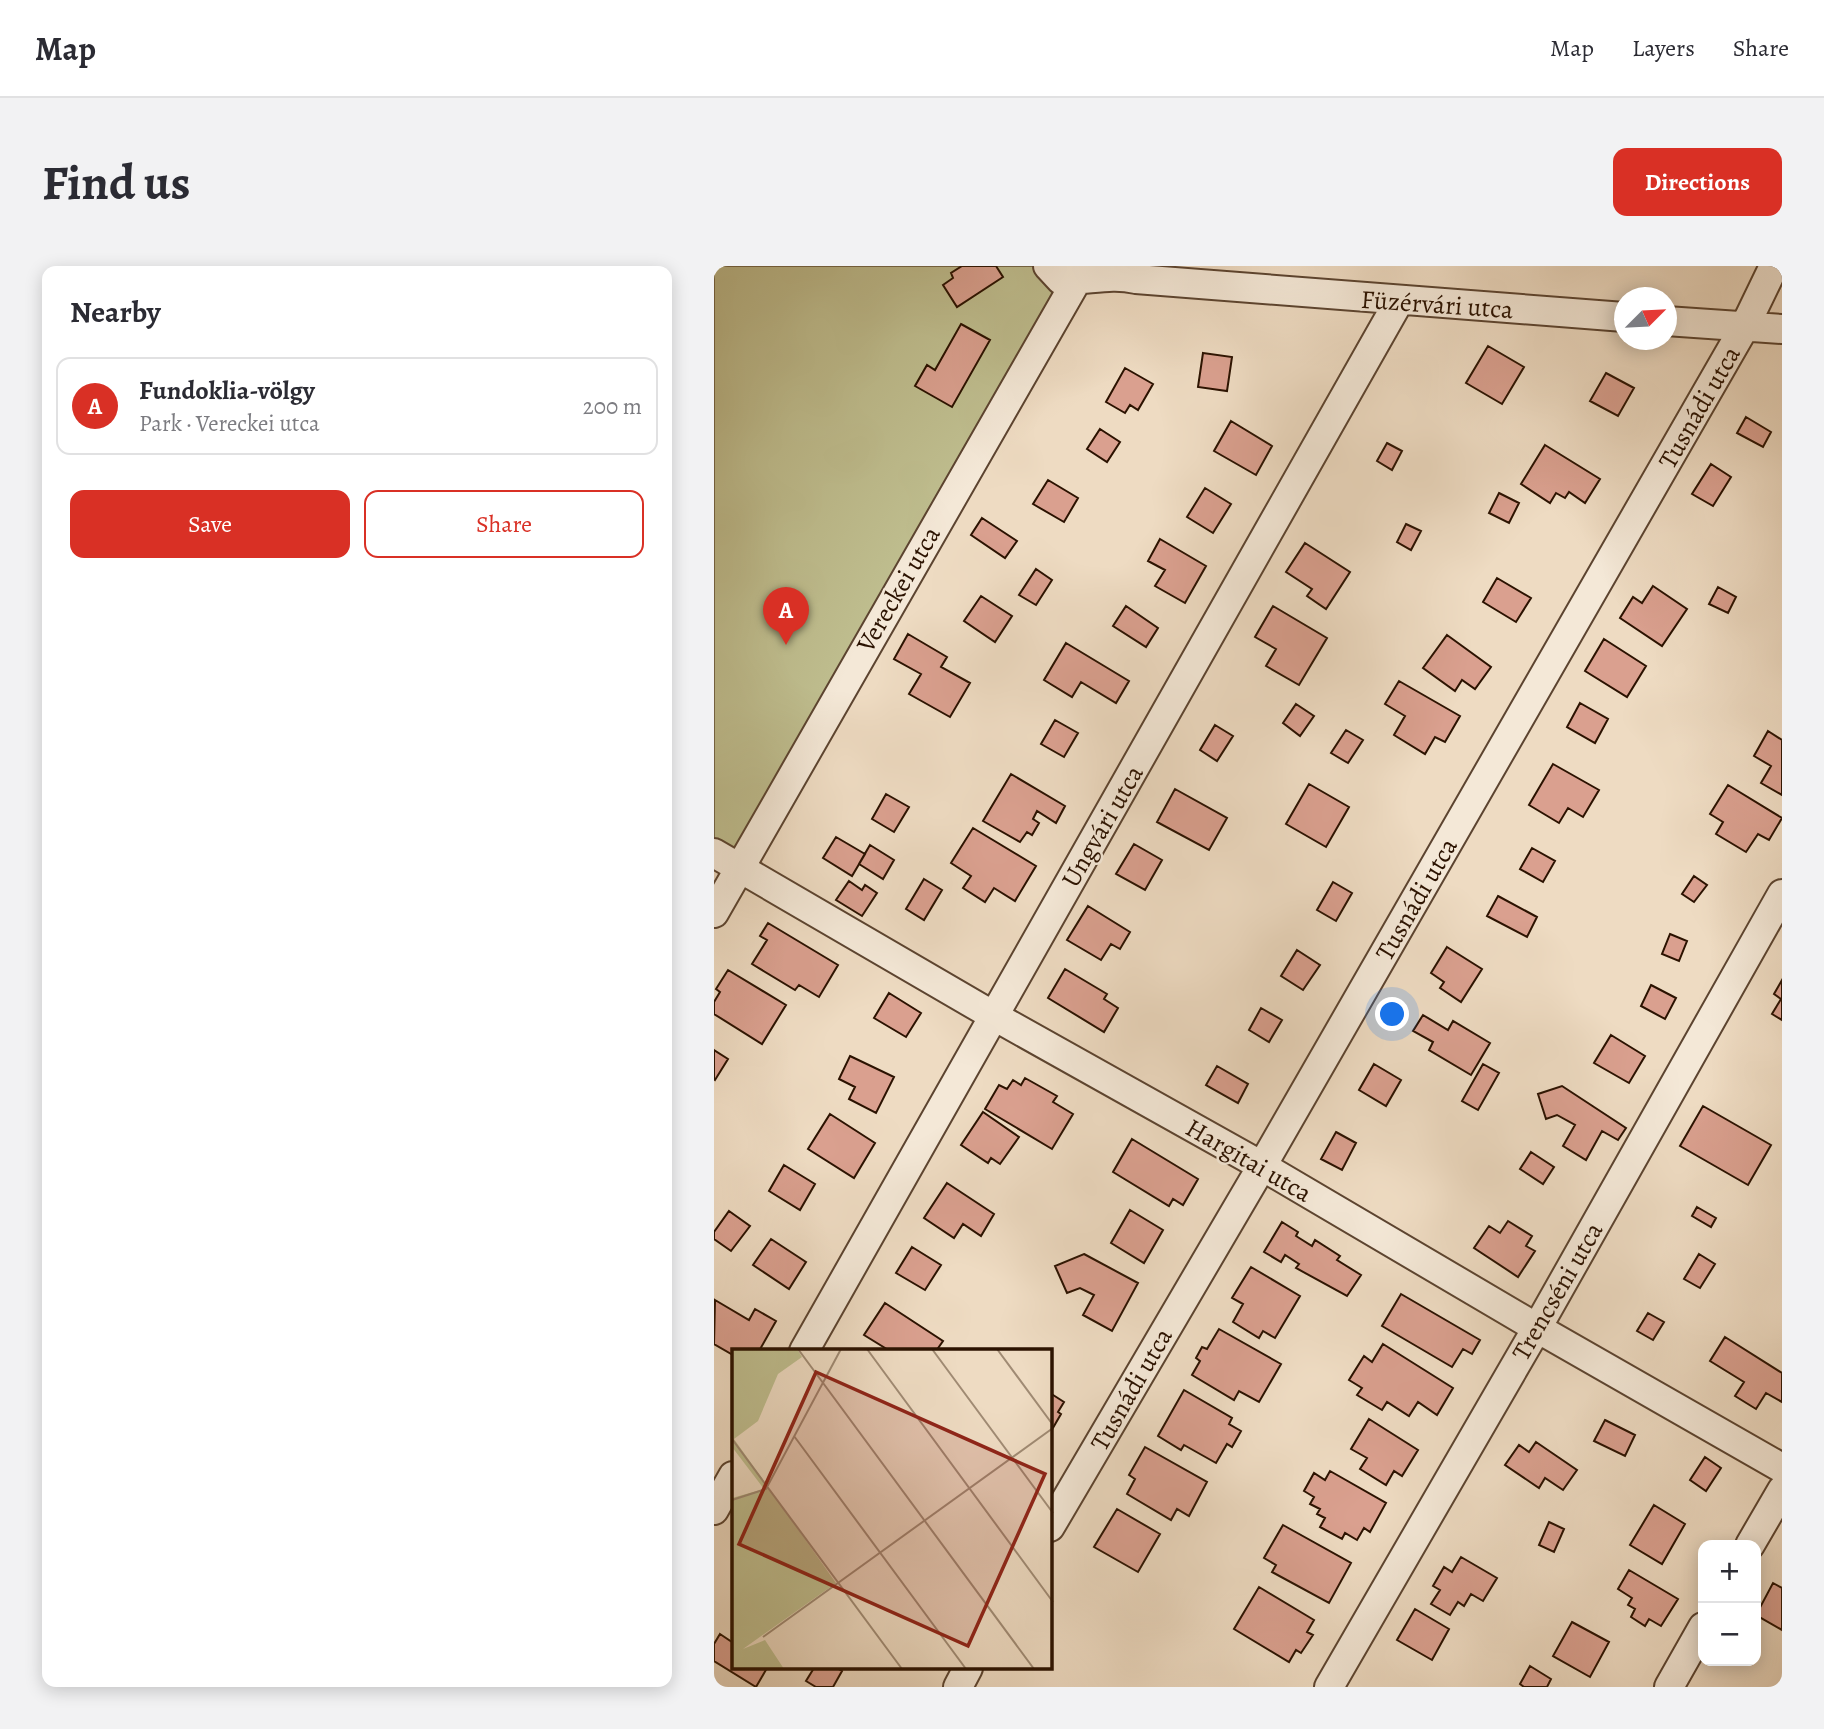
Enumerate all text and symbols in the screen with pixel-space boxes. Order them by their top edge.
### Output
text: Map [35,26,96,71]
text: Map [1550,32,1594,64]
text: Layers [1632,32,1695,64]
text: Share [1733,32,1789,64]
button: Directions [1613,148,1782,216]
text: Find us [42,149,190,216]
street label: Füzérvári utca [1360,282,1514,327]
north arrow [1614,287,1677,350]
text: Nearby [70,292,161,332]
street label: Tusnádi utca [1650,339,1749,475]
text: Fundoklia-völgy [139,373,315,408]
text: A [88,391,102,422]
text: 200 m [583,391,642,422]
text: Park · Vereckei utca [139,408,320,439]
button: Save [70,490,350,558]
button: Share [364,490,644,558]
street label: Vereckei utca [848,520,949,659]
pin: A [763,587,809,645]
street label: Ungvári utca [1053,759,1152,894]
street label: Tusnádi utca [1367,831,1466,967]
your location [1375,997,1409,1031]
street label: Hargitai utca [1179,1110,1318,1211]
street label: Trencséni utca [1504,1216,1611,1367]
street label: Tusnádi utca [1082,1321,1181,1457]
inset map [732,1349,1052,1670]
map controls [1698,1540,1761,1666]
button: + [1698,1540,1761,1603]
button: − [1698,1603,1761,1666]

